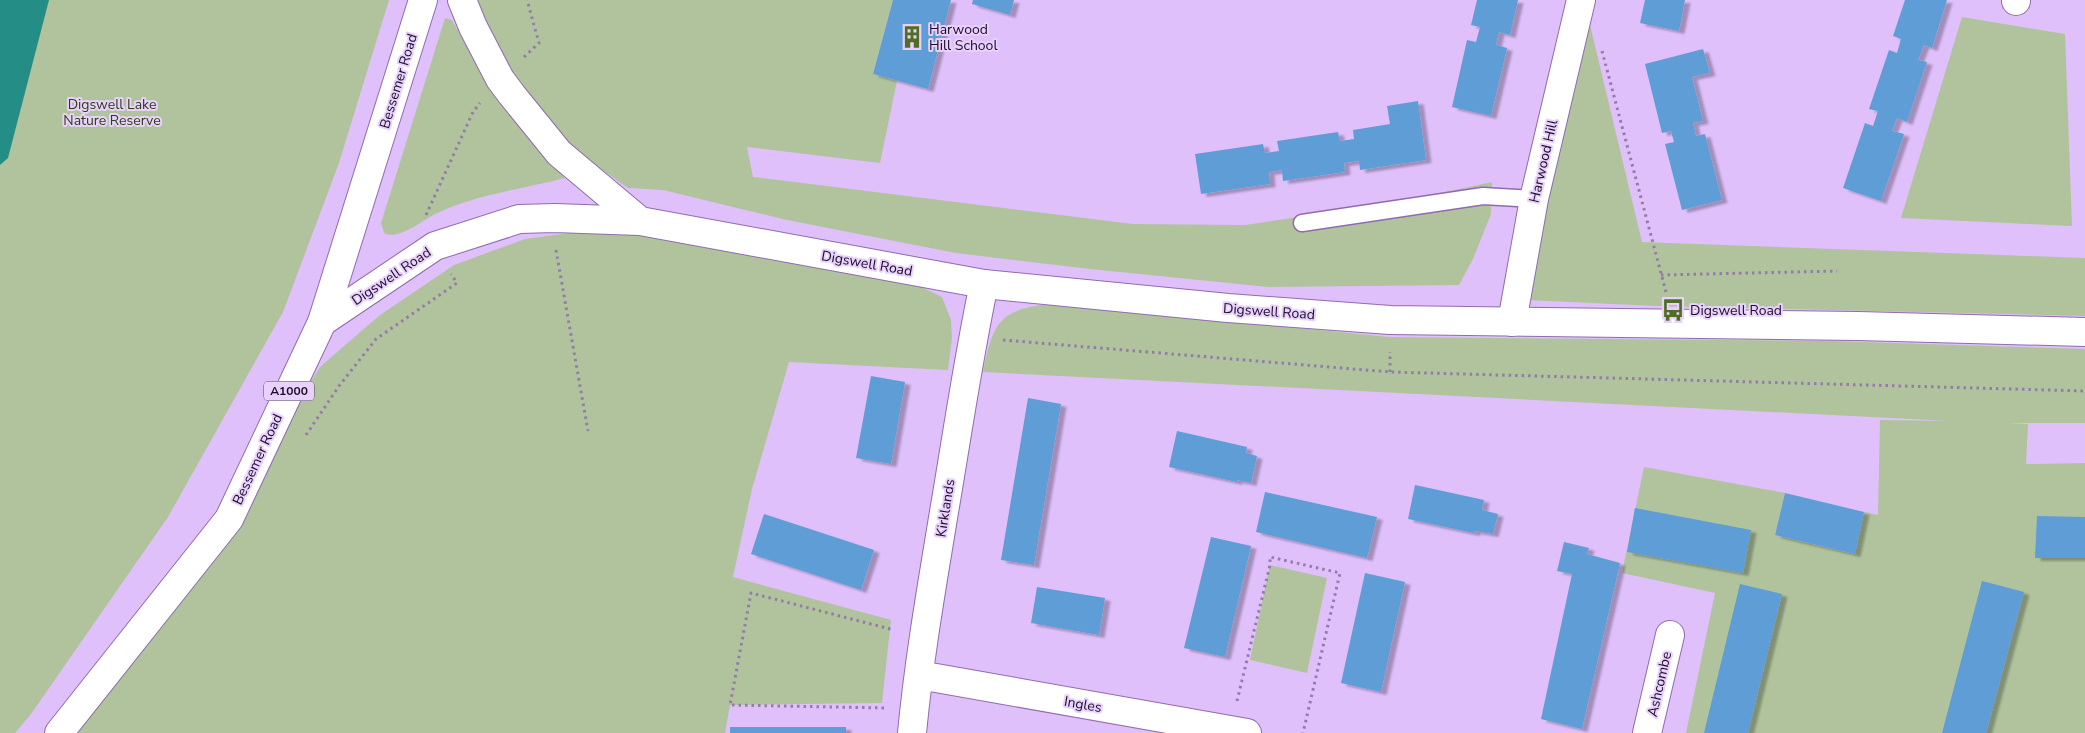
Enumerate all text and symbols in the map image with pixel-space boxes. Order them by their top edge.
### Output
place label: Harwood Hill School [929,20,998,55]
building icon: Harwood Hill School [899,24,925,50]
street label: Bessemer Road [375,31,422,131]
park label: Digswell Lake Nature Reserve [63,95,161,130]
street label: Harwood Hill [1525,117,1562,205]
street label: Digswell Road [348,243,435,310]
street label: Digswell Road [820,246,914,281]
bus stop icon: Digswell Road [1660,297,1686,323]
street label: Digswell Road [1222,299,1316,324]
place label: Digswell Road [1690,301,1782,320]
road number: A1000 [264,382,314,401]
street label: Bessemer Road [228,411,287,508]
street label: Kirklands [932,477,959,538]
street label: Ashcombe [1643,650,1676,719]
street label: Ingles [1063,692,1104,717]

